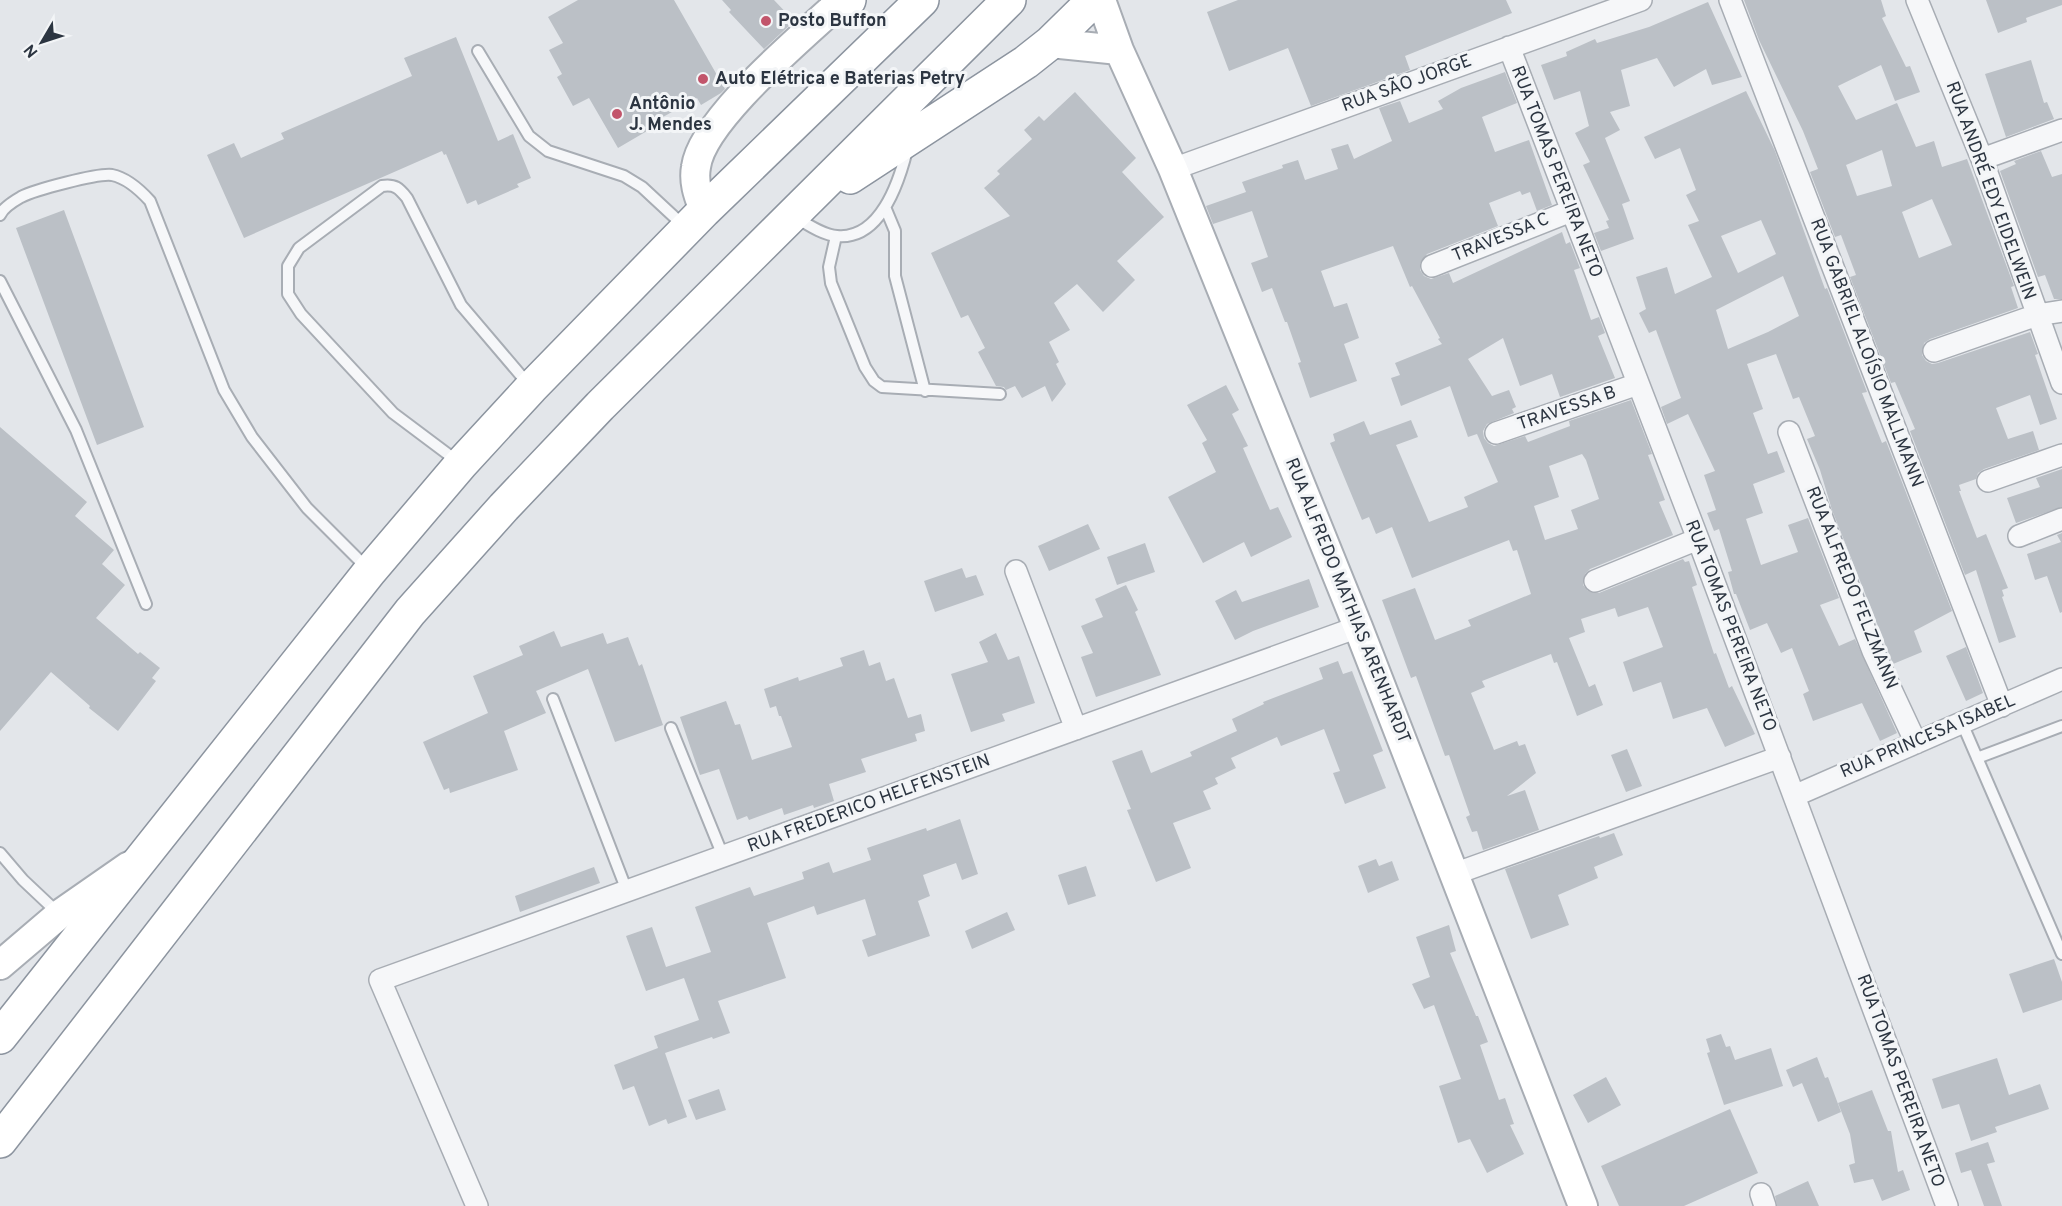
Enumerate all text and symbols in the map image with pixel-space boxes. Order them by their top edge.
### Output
place label: Posto Buffon [778,10,887,33]
north arrow [12,12,72,72]
marker: Posto Buffon [759,14,773,28]
text: N [21,39,43,61]
street label: RUA SÃO JORGE [1338,48,1475,118]
street label: RUA TOMAS PEREIRA NETO [1505,63,1607,281]
place label: Auto Elétrica e Baterias Petry [715,68,965,91]
marker: Auto Elétrica e Baterias Petry [696,72,710,86]
street label: RUA ANDRÉ EDY EIDELWEIN [1940,78,2042,303]
place label: Antônio J. Mendes [629,93,712,137]
marker: Antônio J. Mendes [610,107,624,121]
street label: TRAVESSA C [1449,208,1553,268]
street label: RUA GABRIEL ALOÍSIO MALLMANN [1804,214,1930,491]
street label: TRAVESSA B [1515,381,1619,437]
street label: RUA ALFREDO MATHIAS ARENHARDT [1279,455,1415,747]
street label: RUA ALFREDO FELZMANN [1800,483,1902,693]
street label: RUA TOMAS PEREIRA NETO [1679,517,1781,735]
street label: RUA PRINCESA ISABEL [1837,690,2019,784]
street label: RUA FREDERICO HELFENSTEIN [744,749,994,859]
street label: RUA TOMAS PEREIRA NETO [1851,971,1949,1191]

